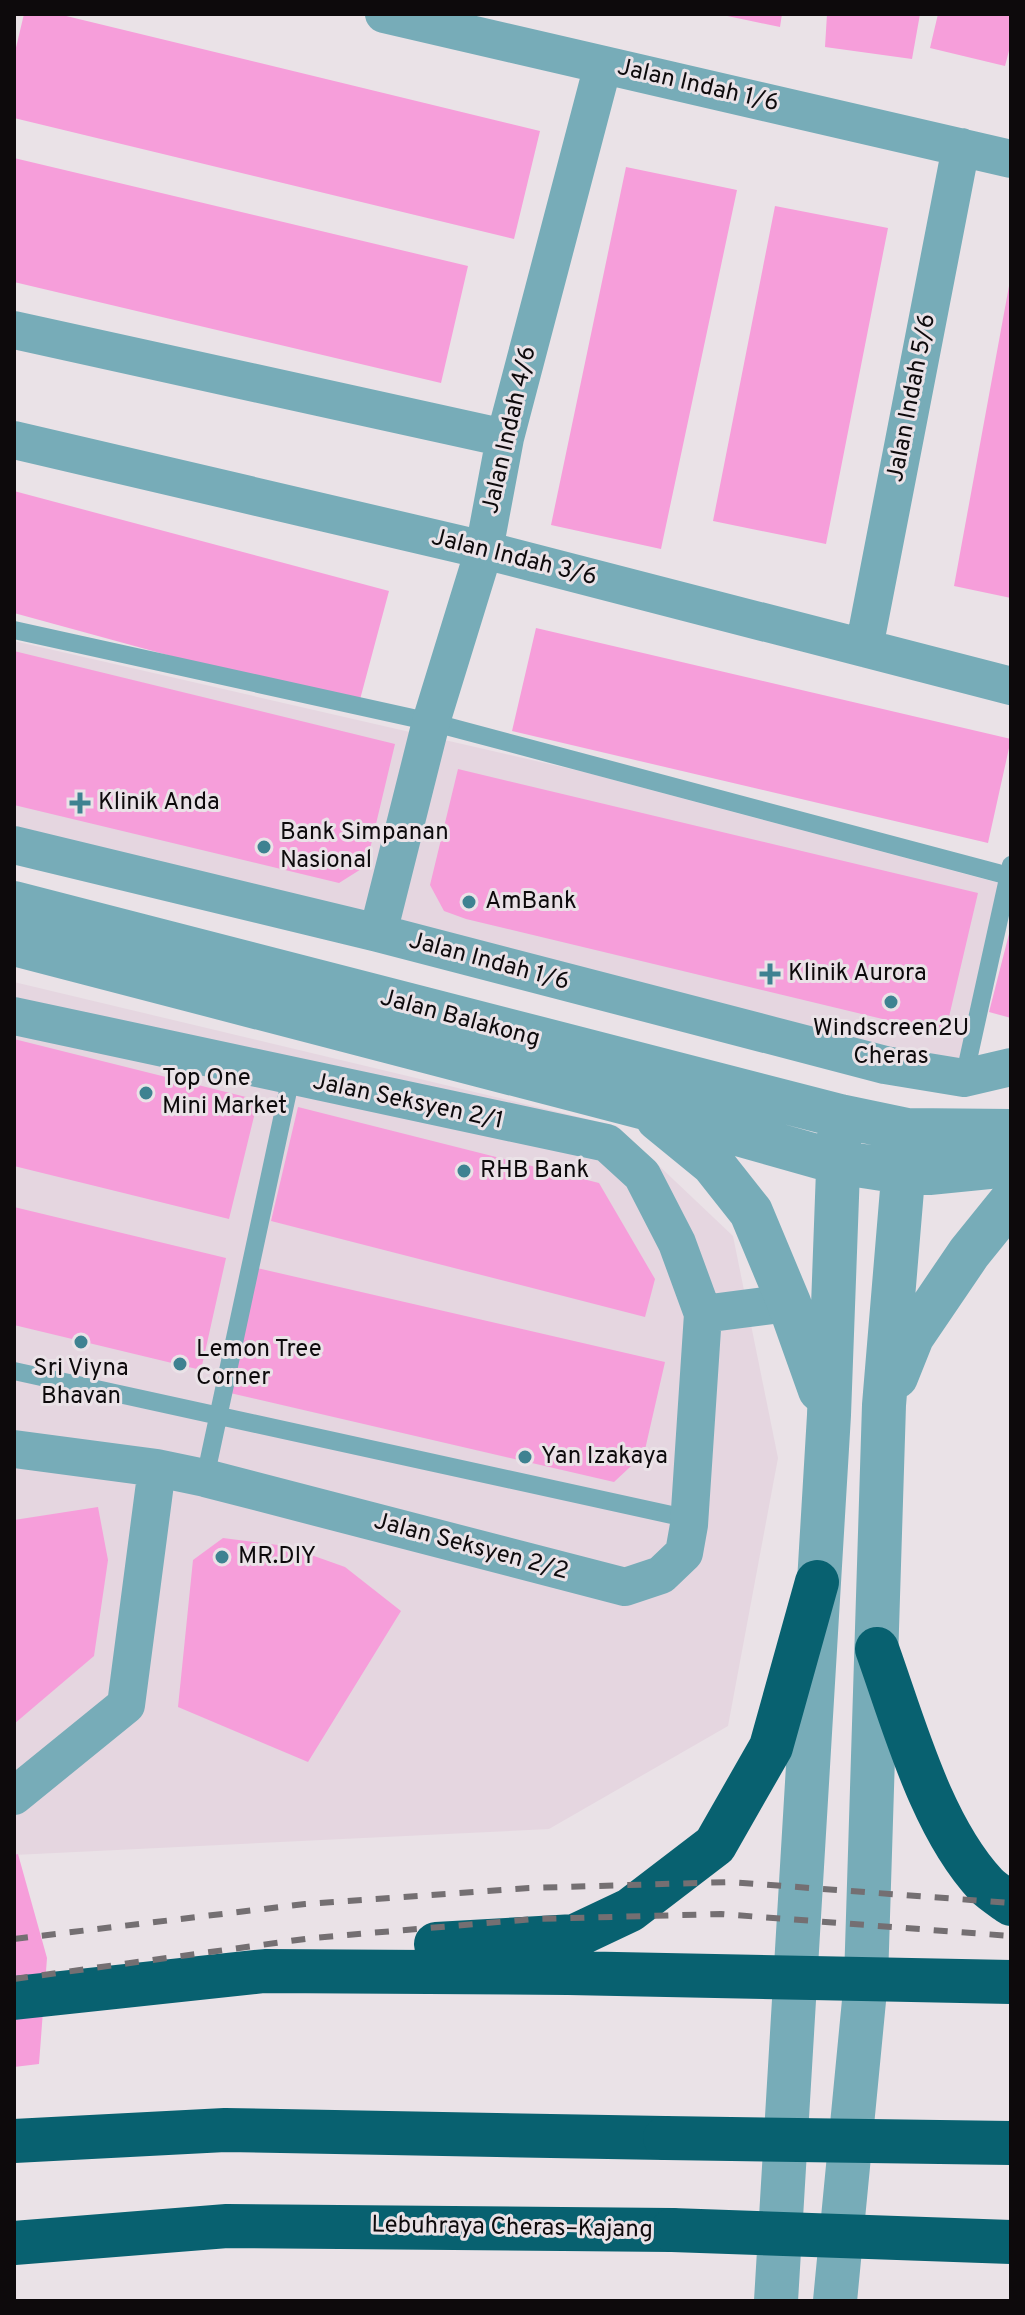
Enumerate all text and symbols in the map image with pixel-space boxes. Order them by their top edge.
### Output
street label: Jalan Indah 1/6 [614,53,782,119]
street label: Jalan Indah 5/6 [881,311,943,485]
street label: Jalan Indah 4/6 [476,343,544,517]
street label: Jalan Indah 3/6 [428,523,600,593]
place label: Klinik Anda [98,788,220,818]
marker: Klinik Anda [69,792,91,814]
place label: Bank Simpanan Nasional [280,818,449,876]
marker: Bank Simpanan Nasional [255,838,273,856]
place label: AmBank [485,887,577,917]
marker: AmBank [460,893,478,911]
street label: Jalan Indah 1/6 [405,926,573,998]
place label: Klinik Aurora [788,959,927,989]
marker: Klinik Aurora [759,963,781,985]
street label: Jalan Balakong [377,983,543,1055]
marker: Windscreen2U Cheras [882,993,900,1011]
place label: Windscreen2U Cheras [813,1014,969,1072]
place label: Top One Mini Market [162,1064,287,1122]
street label: Jalan Seksyen 2/1 [310,1067,506,1137]
marker: Top One Mini Market [137,1084,155,1102]
place label: RHB Bank [480,1156,589,1186]
marker: RHB Bank [455,1162,473,1180]
marker: Sri Viyna Bhavan [72,1333,90,1351]
place label: Lemon Tree Corner [196,1335,322,1393]
place label: Sri Viyna Bhavan [33,1354,129,1412]
marker: Lemon Tree Corner [171,1355,189,1373]
place label: Yan Izakaya [541,1442,668,1472]
marker: Yan Izakaya [516,1448,534,1466]
street label: Jalan Seksyen 2/2 [370,1507,572,1587]
place label: MR.DIY [238,1542,316,1572]
marker: MR.DIY [213,1548,231,1566]
street label: Lebuhraya Cheras–Kajang [371,2211,653,2245]

